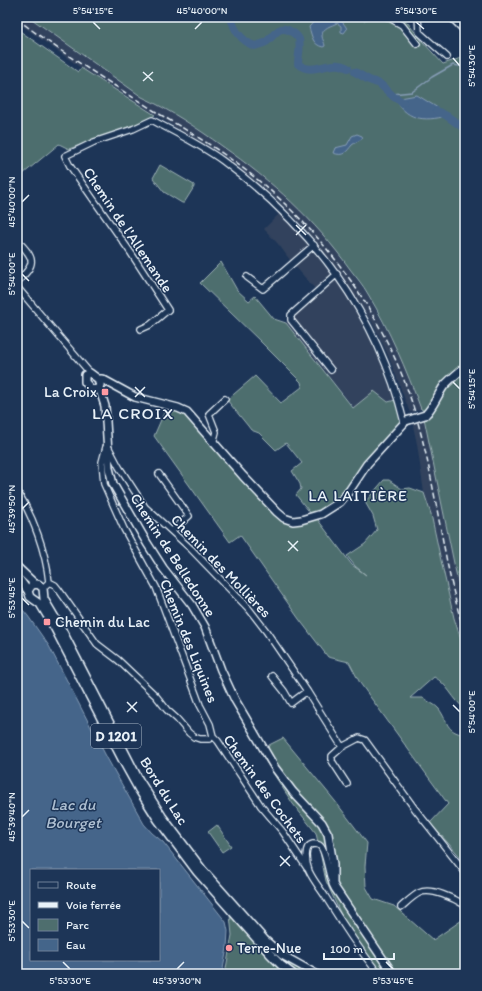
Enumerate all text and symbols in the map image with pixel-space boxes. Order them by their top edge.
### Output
text: 5°54'15"E [73,4,114,17]
text: 45°40'00"N [177,4,228,17]
text: 5°54'30"E [395,4,438,17]
text: 5°54'30"E [465,44,478,87]
street label: Chemin de l'Allemande [79,164,177,296]
text: 45°40'00"N [5,176,18,227]
text: 5°54'00"E [5,252,18,295]
text: 5°54'15"E [465,368,478,409]
place label: La Croix [44,383,97,401]
marker: La Croix [100,387,110,397]
district label: LA CROIX [92,403,174,423]
text: 45°39'50"N [5,484,18,533]
district label: LA LAITIÈRE [308,486,408,505]
street label: Chemin de Belledonne [126,490,220,620]
street label: Chemin des Mollières [167,511,275,622]
text: 5°53'45"E [5,577,18,619]
street label: Chemin des Liquines [156,577,222,706]
place label: Chemin du Lac [55,613,150,631]
marker: Chemin du Lac [42,617,52,627]
text: 5°54'00"E [465,690,478,733]
road number: D 1201 [91,724,141,748]
street label: Chemin des Cochets [219,731,311,847]
street label: Bord du Lac [136,754,192,828]
text: 45°39'40"N [5,792,18,842]
water label: Lac du Bourget [45,795,103,832]
legend [30,869,160,961]
text: Route [66,878,96,892]
text: Voie ferrée [66,898,121,912]
text: 5°53'30"E [5,900,18,942]
text: Parc [66,918,89,932]
scale bar [324,935,394,961]
text: Eau [66,938,86,952]
place label: Terre-Nue [237,939,301,957]
text: 100 m [330,942,363,956]
marker: Terre-Nue [224,943,234,953]
text: 5°53'30"E [49,974,91,987]
text: 45°39'30"N [153,974,202,987]
text: 5°53'45"E [372,974,414,987]

